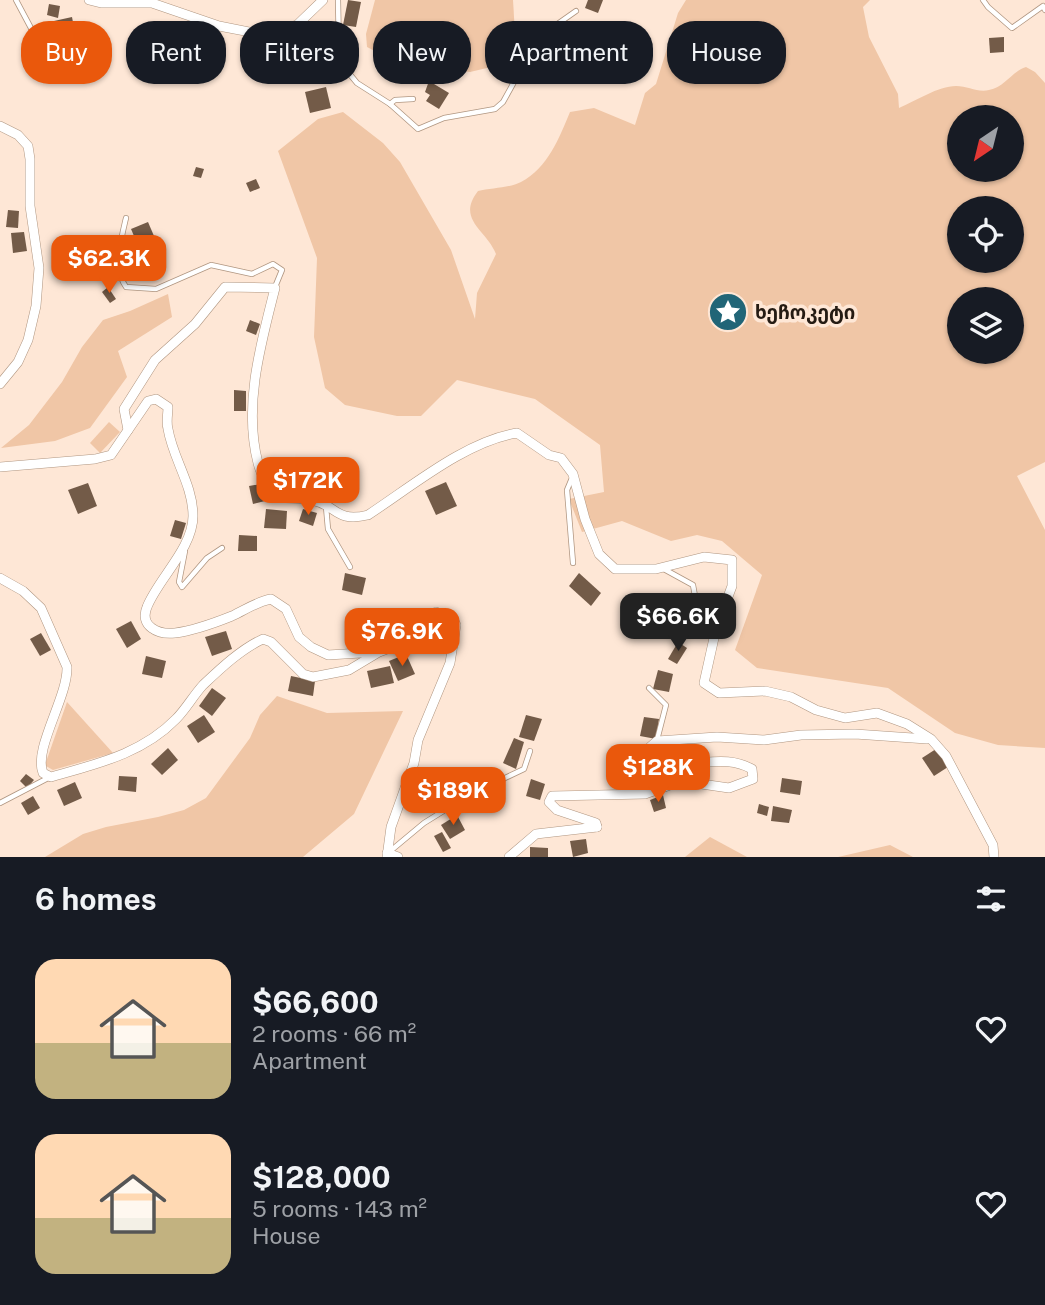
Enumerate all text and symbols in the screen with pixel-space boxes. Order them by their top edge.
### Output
chip: Buy [21,21,112,84]
chip: Rent [126,21,226,84]
chip: Filters [240,21,359,84]
chip: New [373,21,471,84]
chip: Apartment [485,21,653,84]
chip: House [667,21,786,84]
north arrow [947,105,1024,182]
map controls [947,105,1024,364]
button: locate [947,196,1024,273]
pin: $62.3K [52,236,166,295]
text: $62.3K [67,244,151,271]
button: layers [947,287,1024,364]
place icon: ხეჩოკეტი [707,291,749,333]
place label: ხეჩოკეტი [755,301,855,324]
pin: $172K [259,458,357,517]
text: $172K [272,466,344,493]
pin: $66.6K [621,594,735,653]
text: $66.6K [636,602,720,629]
pin: $76.9K [345,608,459,668]
text: $76.9K [361,617,443,644]
pin: $128K [609,744,707,804]
text: $128K [622,753,694,780]
pin: $189K [404,768,502,827]
text: $189K [417,776,489,803]
icon: filters [972,880,1010,918]
text: 6 homes [35,881,157,917]
text: $66,600 [252,984,379,1020]
icon: home [91,987,175,1071]
icon: heart [972,1010,1010,1048]
text: 2 rooms · 66 m² [252,1020,416,1047]
text: Apartment [252,1047,367,1074]
text: $128,000 [252,1159,391,1195]
icon: home [91,1162,175,1246]
icon: heart [972,1185,1010,1223]
text: 5 rooms · 143 m² [252,1195,427,1222]
text: House [252,1222,320,1249]

